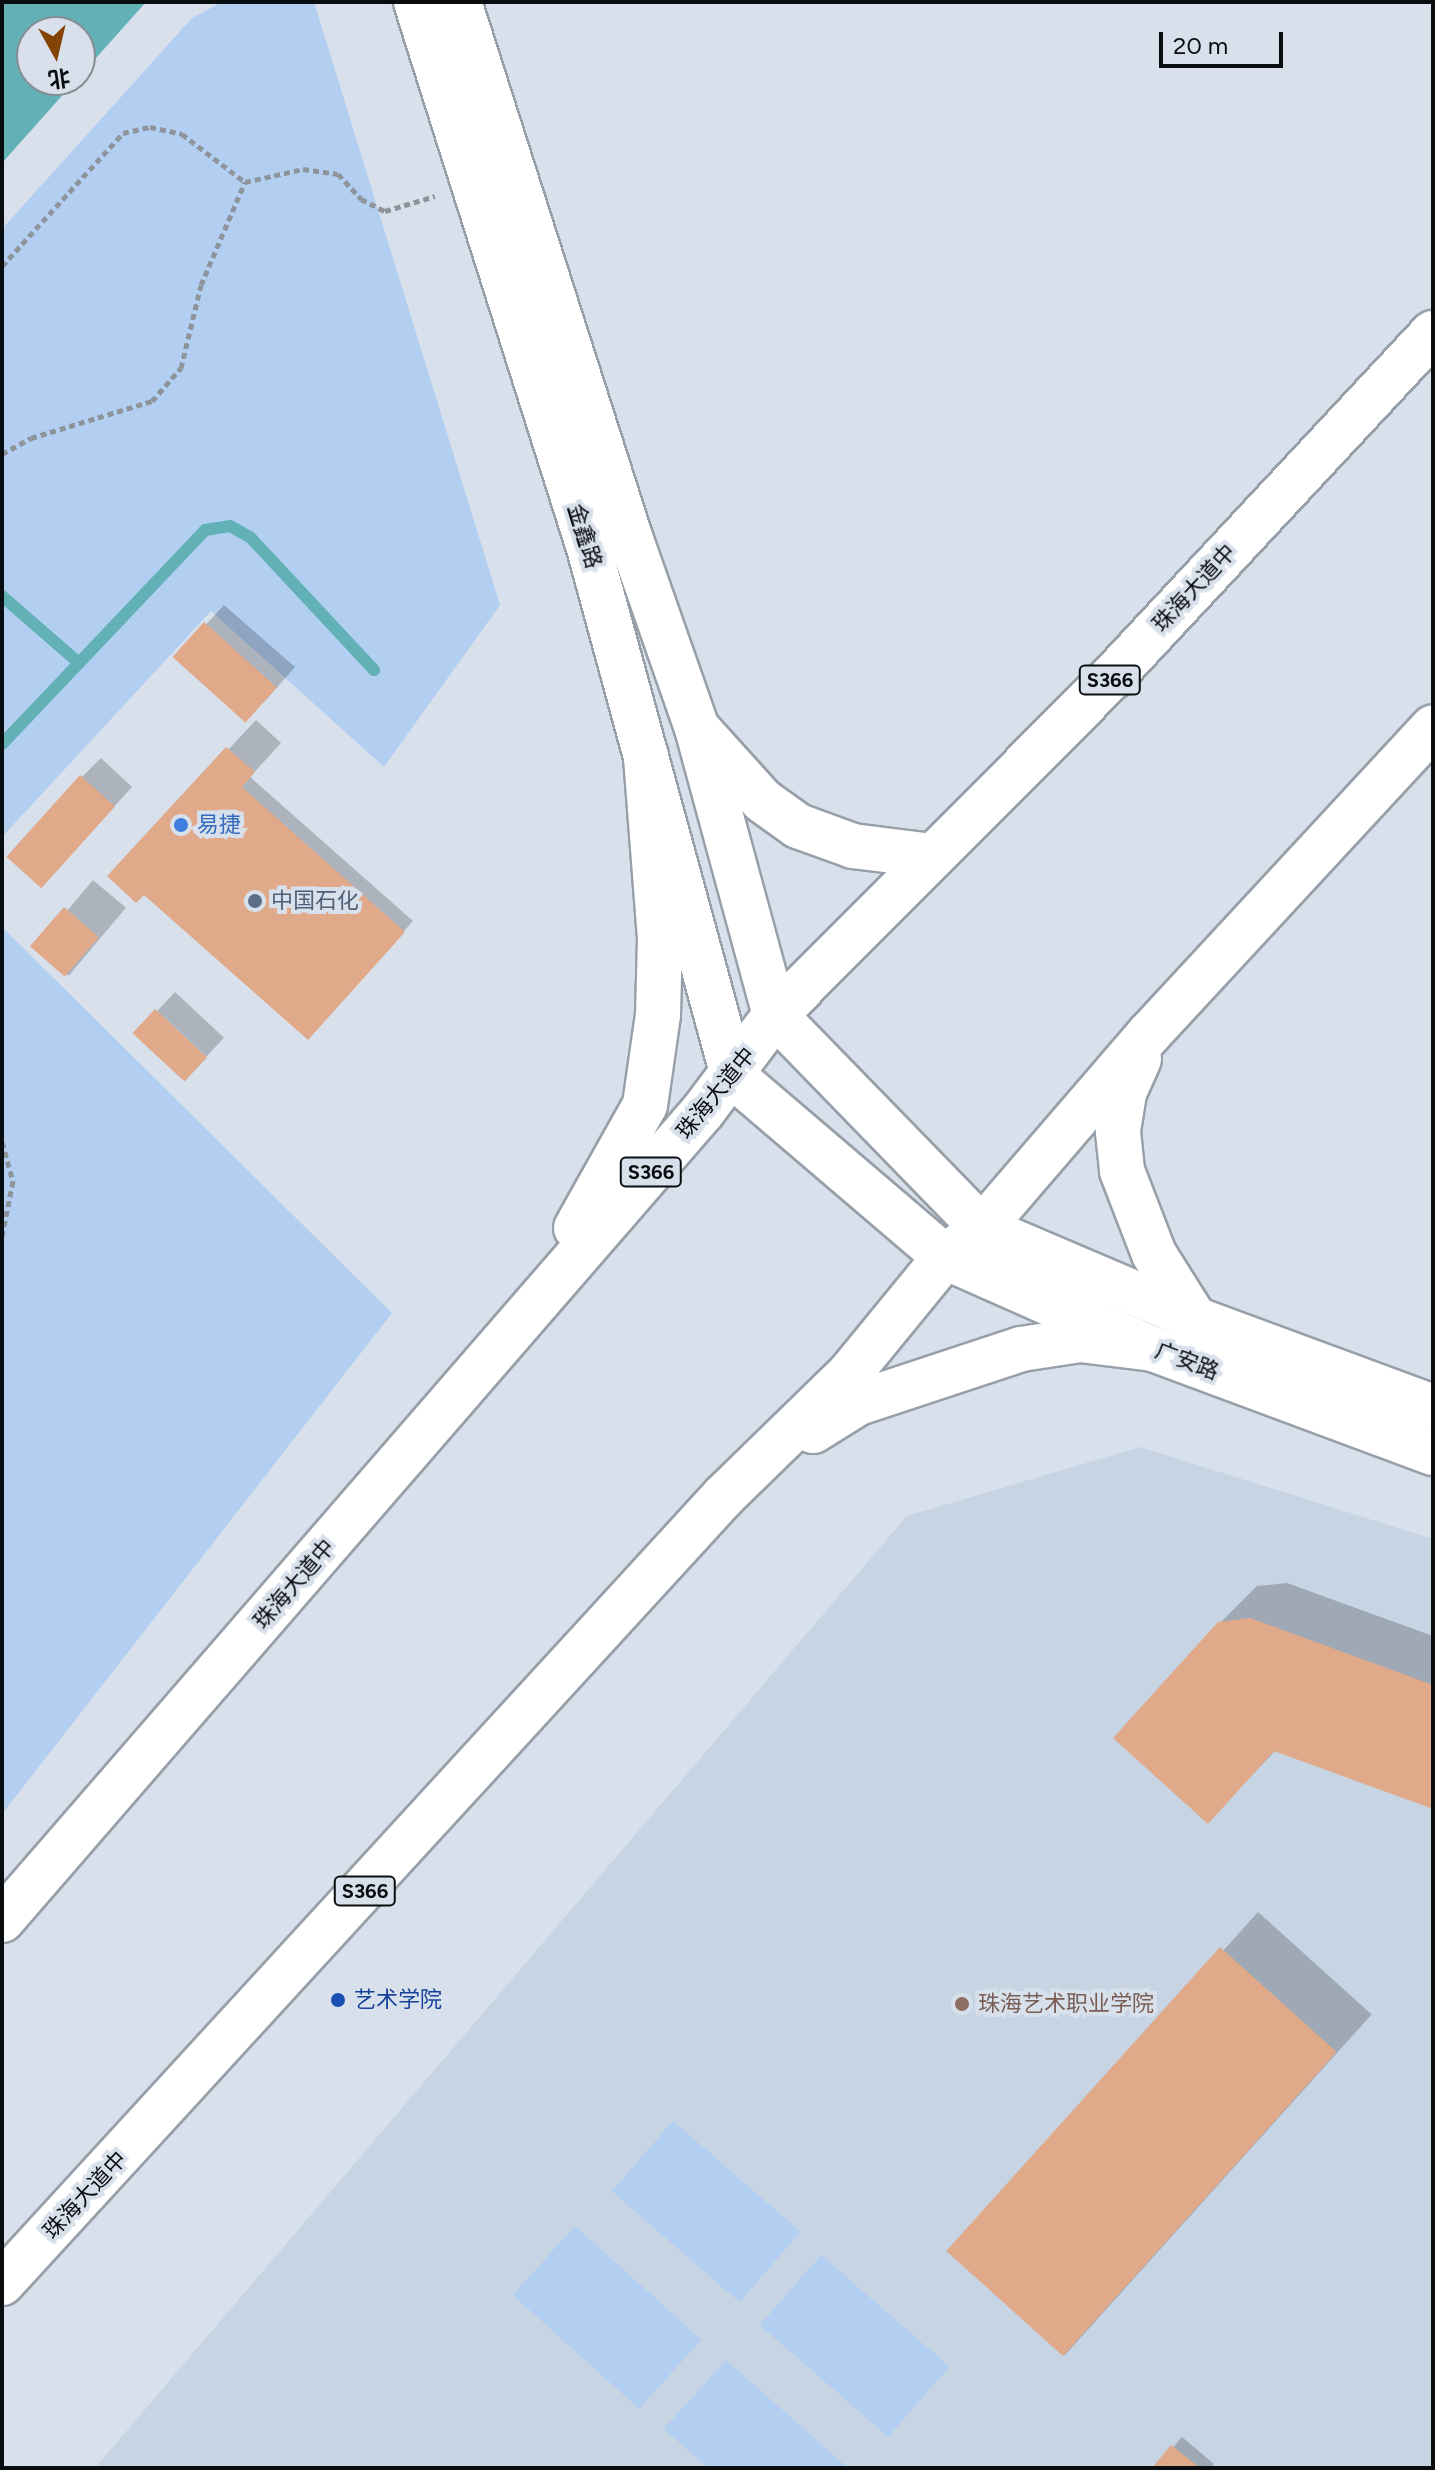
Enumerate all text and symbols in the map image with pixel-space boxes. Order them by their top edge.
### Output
north arrow [16,16,96,96]
scale bar [1163,16,1287,66]
text: 20 m [1173,31,1228,60]
text: 北 [46,63,72,93]
street label: 金鑫路 [563,501,607,571]
street label: 珠海大道中 [1147,539,1241,637]
road number: S366 [1078,664,1142,696]
place label: 易捷 [197,812,241,838]
marker: 易捷 [172,816,190,834]
place label: 中国石化 [271,888,359,914]
marker: 中国石化 [246,892,264,910]
street label: 珠海大道中 [671,1042,761,1144]
road number: S366 [619,1156,683,1188]
street label: 广安路 [1151,1337,1223,1385]
street label: 珠海大道中 [248,1534,340,1634]
road number: S366 [333,1875,397,1907]
place label: 艺术学院 [354,1987,442,2013]
marker: 艺术学院 [329,1991,347,2009]
place label: 珠海艺术职业学院 [978,1991,1154,2017]
marker: 珠海艺术职业学院 [953,1995,971,2013]
street label: 珠海大道中 [38,2146,132,2244]

